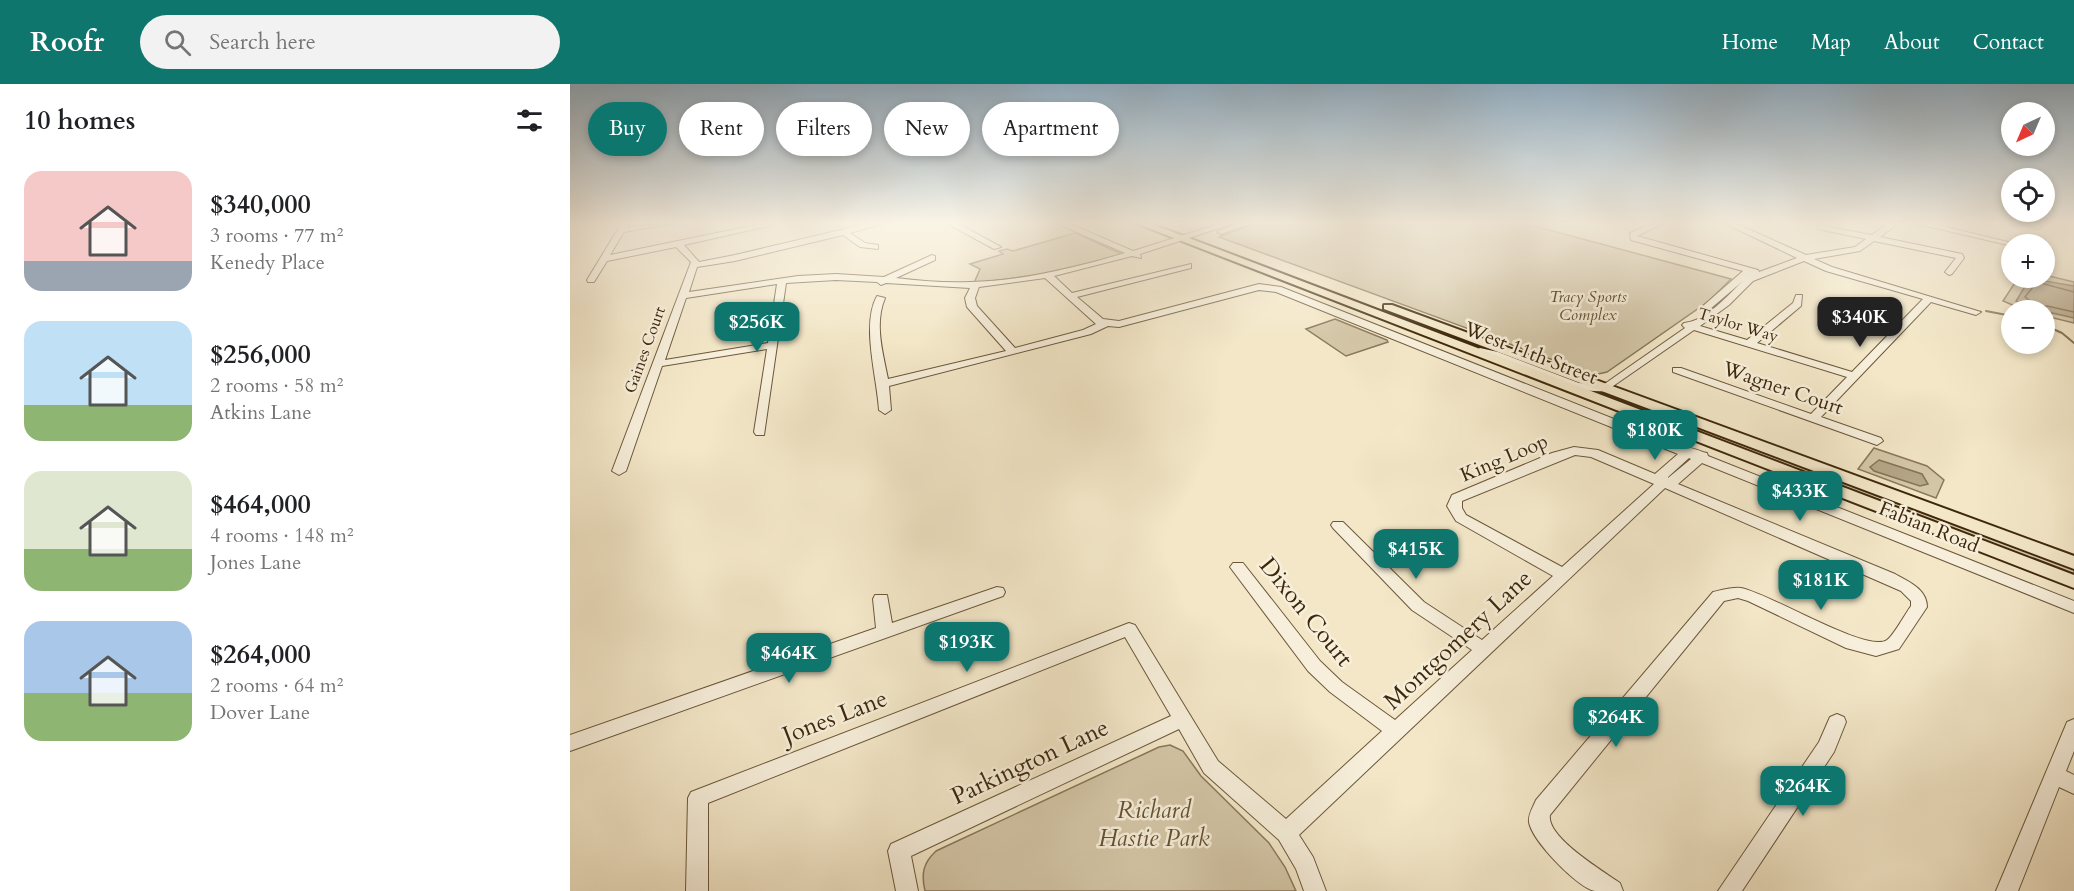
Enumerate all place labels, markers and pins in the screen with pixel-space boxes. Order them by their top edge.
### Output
pin: $340K [1818,297,1902,348]
pin: $256K [715,302,799,353]
pin: $180K [1613,410,1697,461]
pin: $433K [1758,471,1842,522]
pin: $415K [1374,529,1458,580]
pin: $181K [1779,560,1863,611]
pin: $193K [925,622,1009,673]
pin: $464K [747,633,831,684]
pin: $264K [1574,697,1658,748]
pin: $264K [1761,766,1845,817]

